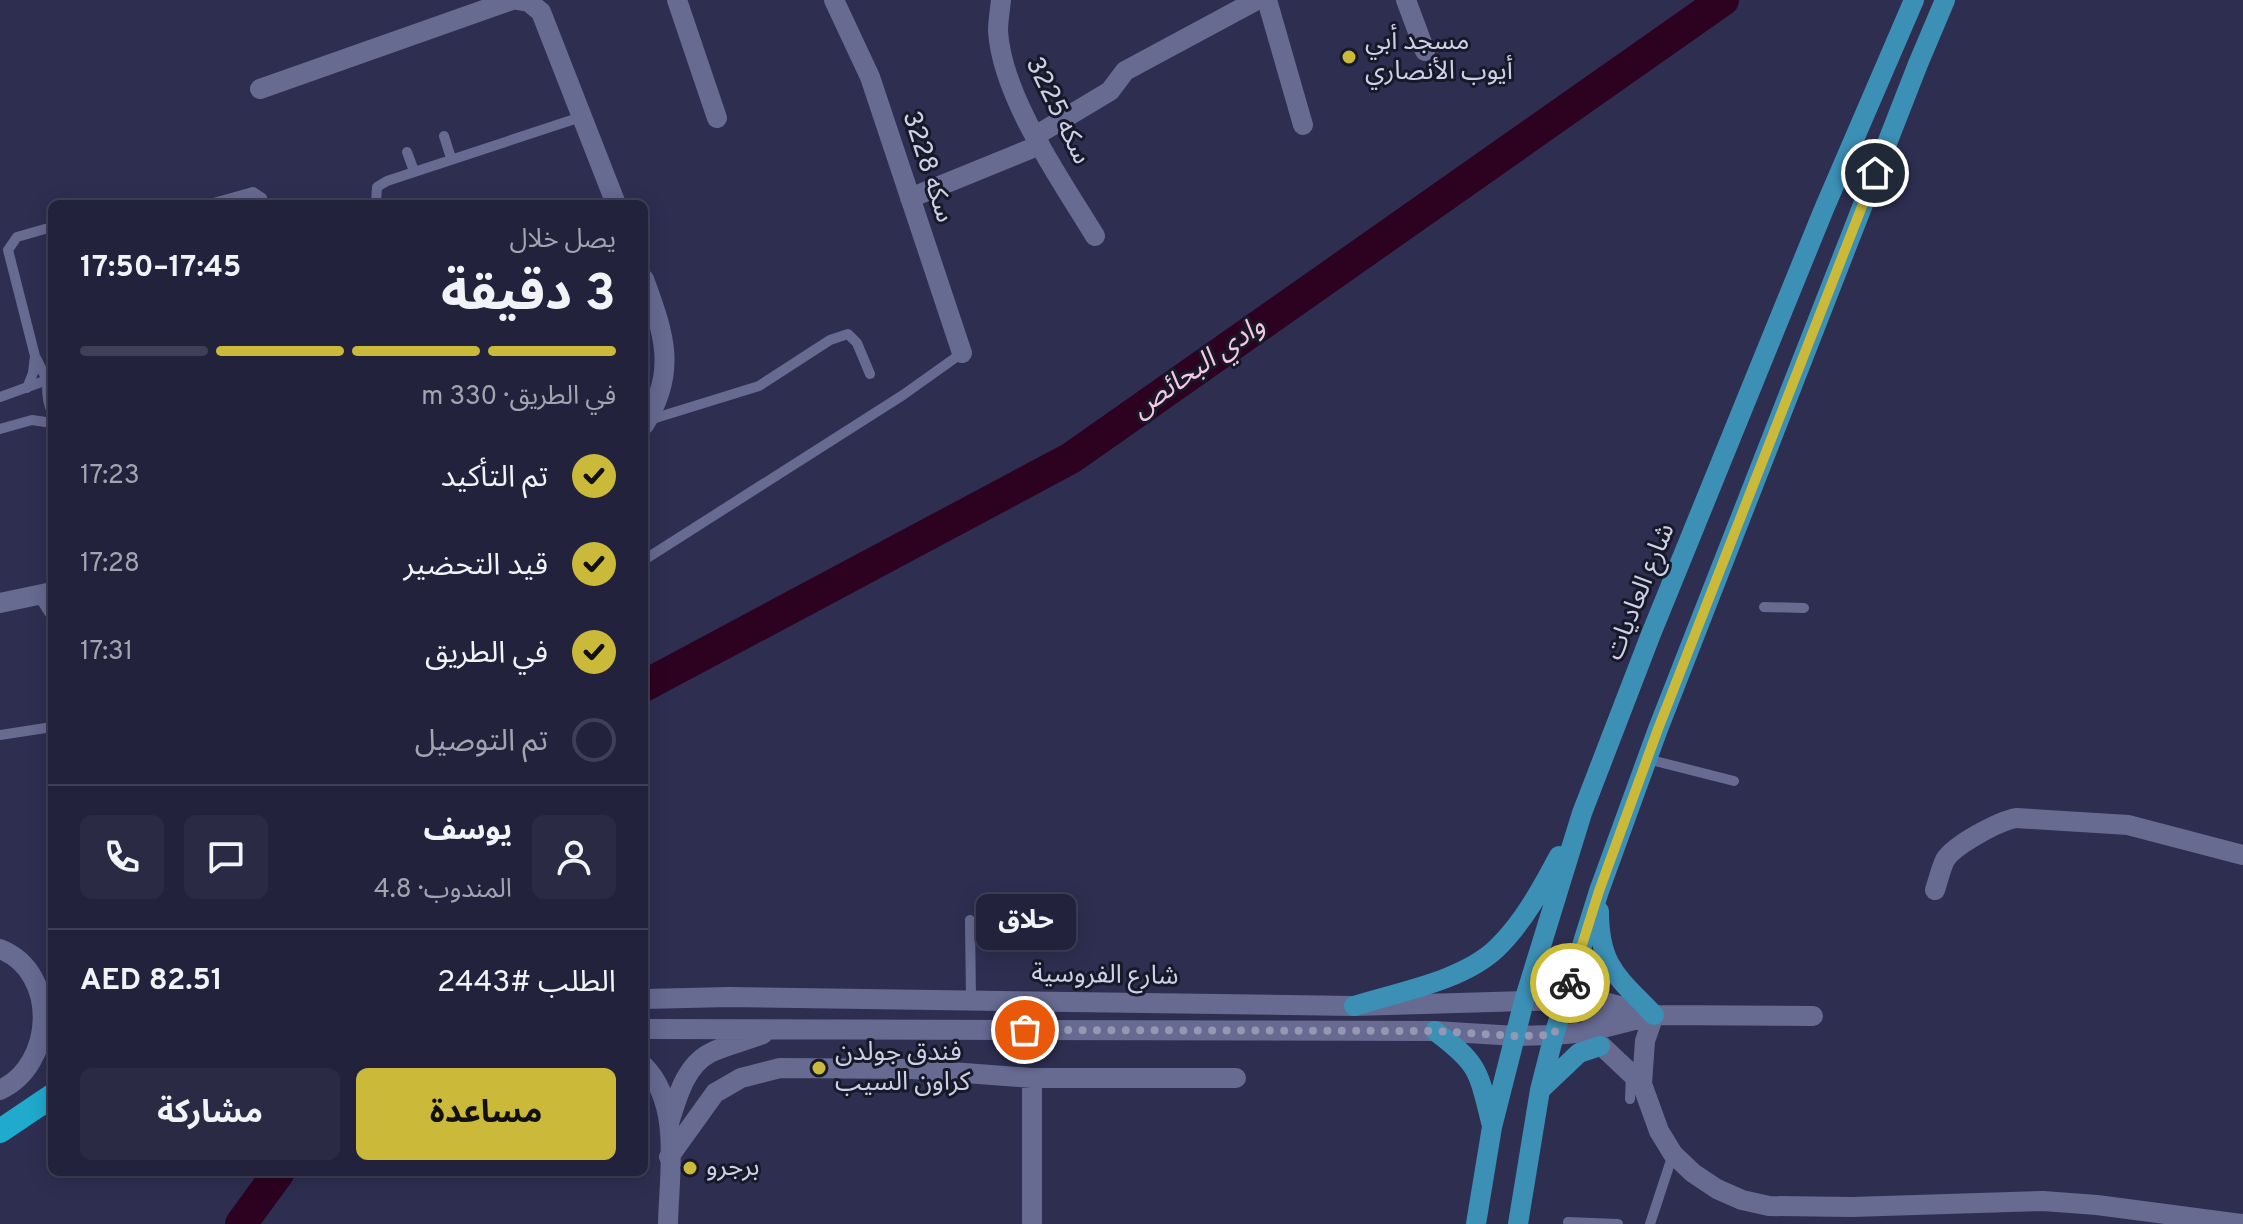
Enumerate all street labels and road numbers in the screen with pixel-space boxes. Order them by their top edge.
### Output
street label: سكه 3225 [1017,52,1097,170]
street label: سكه 3228 [894,107,960,227]
street label: شارع العاديات [1599,519,1683,665]
street label: شارع الفروسية [1031,958,1179,994]

